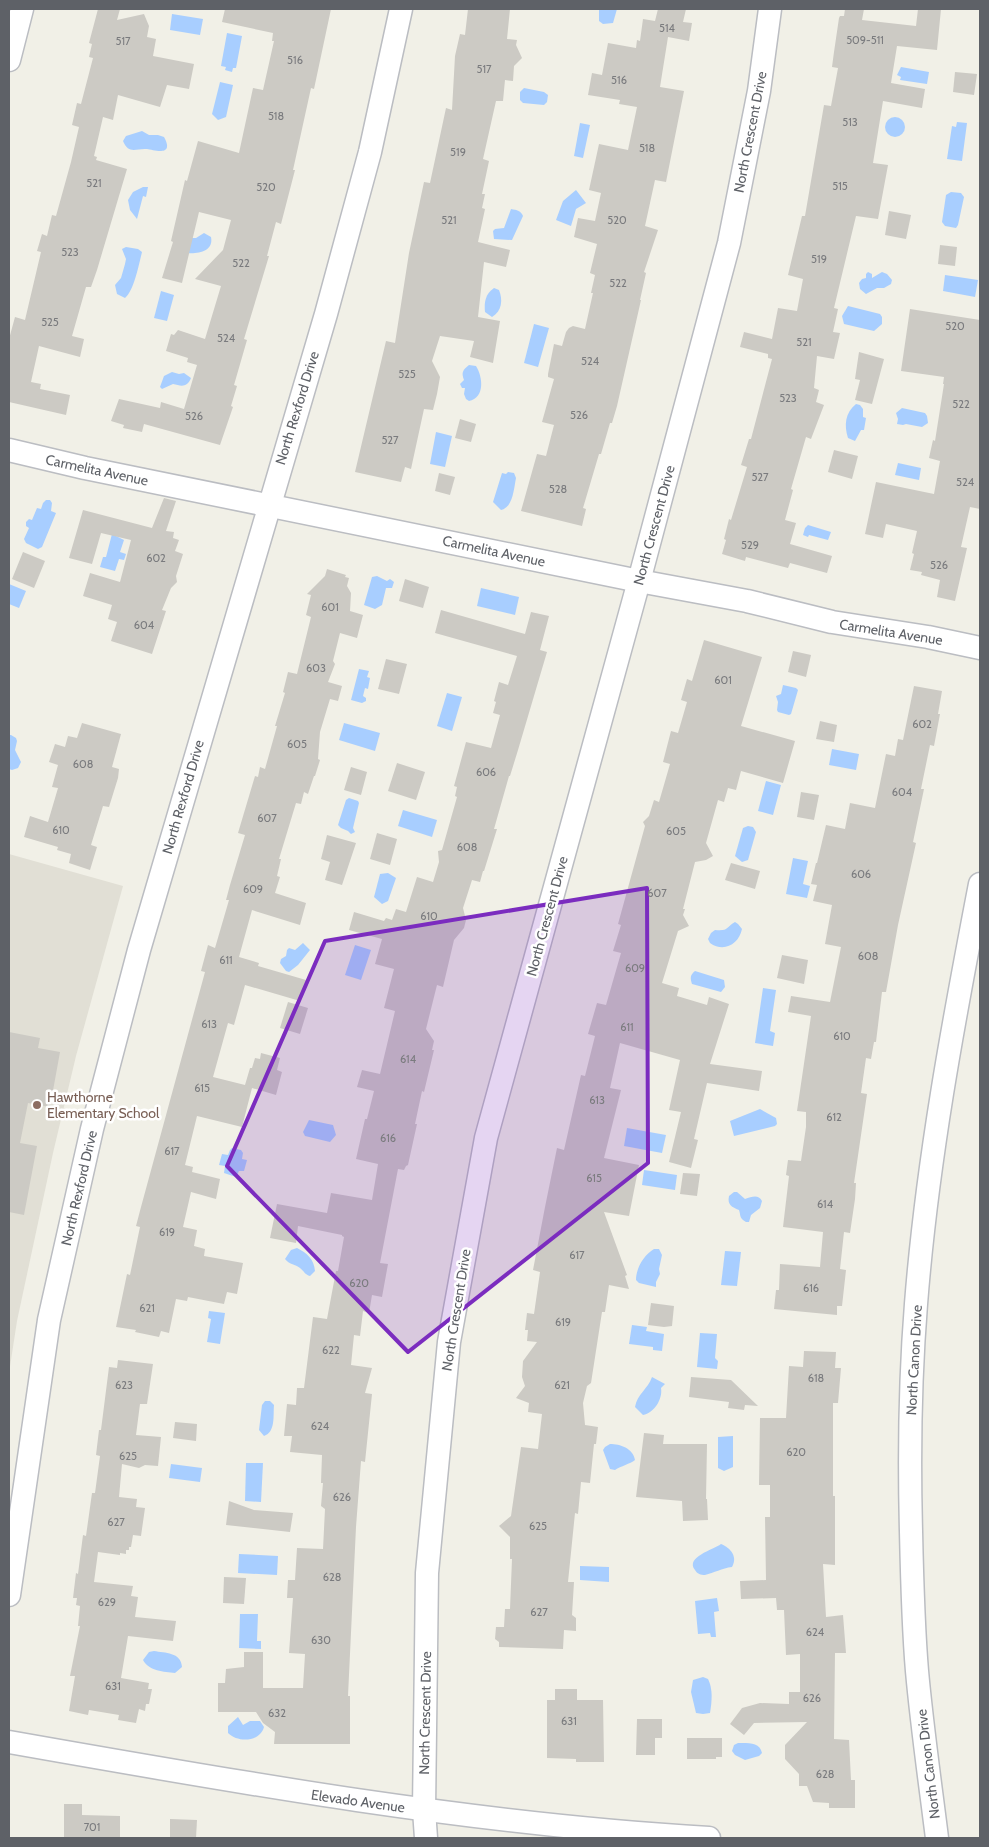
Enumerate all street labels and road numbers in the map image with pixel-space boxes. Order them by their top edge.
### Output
street label: North Crescent Drive [729,70,771,194]
street label: North Rexford Drive [271,349,323,467]
street label: Carmelita Avenue [44,450,150,490]
street label: North Crescent Drive [629,463,679,587]
street label: Carmelita Avenue [441,531,547,571]
street label: Carmelita Avenue [838,615,944,649]
street label: North Rexford Drive [158,738,208,856]
street label: North Crescent Drive [522,854,572,978]
street label: North Rexford Drive [57,1129,101,1247]
street label: North Crescent Drive [437,1248,475,1372]
street label: North Canon Drive [902,1304,926,1416]
street label: North Crescent Drive [415,1651,435,1775]
street label: North Canon Drive [912,1708,944,1820]
street label: Elevado Avenue [310,1786,406,1816]

